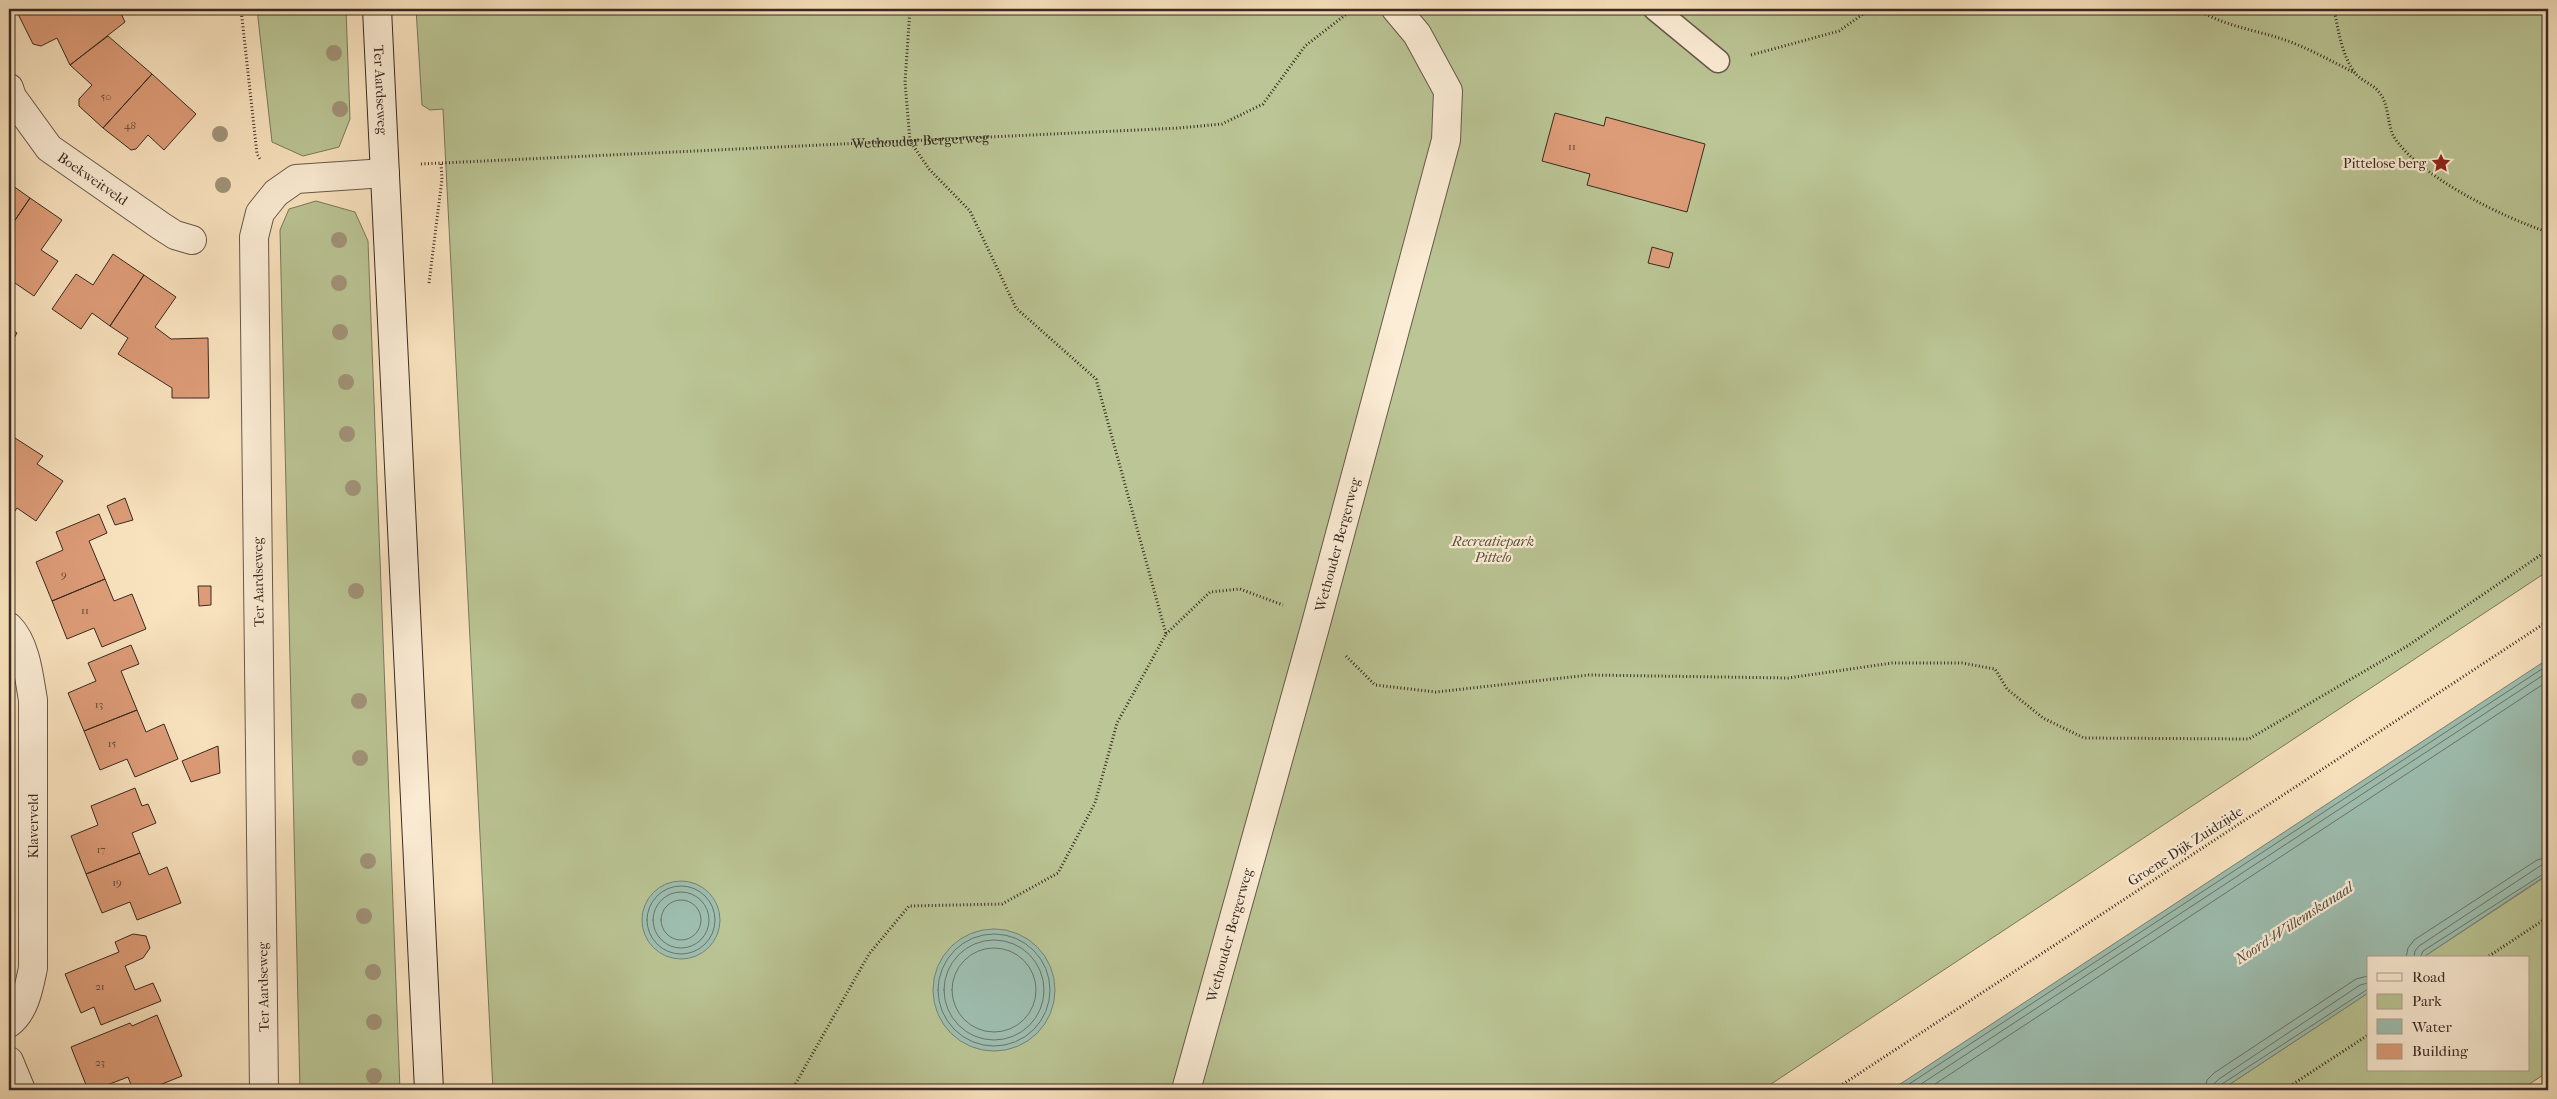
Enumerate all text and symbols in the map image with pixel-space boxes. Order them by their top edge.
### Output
street label: Ter Aardseweg [370,45,391,136]
house number: 50 [101,90,111,103]
house number: 48 [124,119,136,132]
street label: Wethouder Bergerweg [850,129,990,153]
house number: 11 [1568,140,1576,153]
street label: Boekweitveld [54,149,131,209]
place icon: Pittelose berg [2430,152,2452,174]
place label: Pittelose berg [2343,155,2427,172]
street label: Wethouder Bergerweg [1311,475,1364,614]
park label: Recreatiepark Pittelo [1451,533,1534,566]
street label: Ter Aardseweg [249,537,268,627]
house number: 9 [61,568,67,581]
house number: 11 [81,604,89,617]
house number: 13 [95,698,103,711]
house number: 15 [108,737,117,750]
street label: Klaverveld [25,793,42,858]
street label: Groene Dijk Zuidzijde [2125,803,2246,890]
house number: 17 [96,843,106,856]
street label: Wethouder Bergerweg [1203,866,1257,1005]
house number: 19 [112,876,122,889]
water label: Noord-Willemskanaal [2231,877,2358,968]
street label: Ter Aardseweg [254,942,273,1032]
legend [2367,956,2530,1072]
text: Road [2412,968,2446,986]
house number: 21 [95,980,105,993]
text: Park [2412,992,2442,1010]
text: Water [2411,1018,2452,1036]
text: Building [2412,1042,2469,1060]
house number: 23 [95,1056,105,1069]

